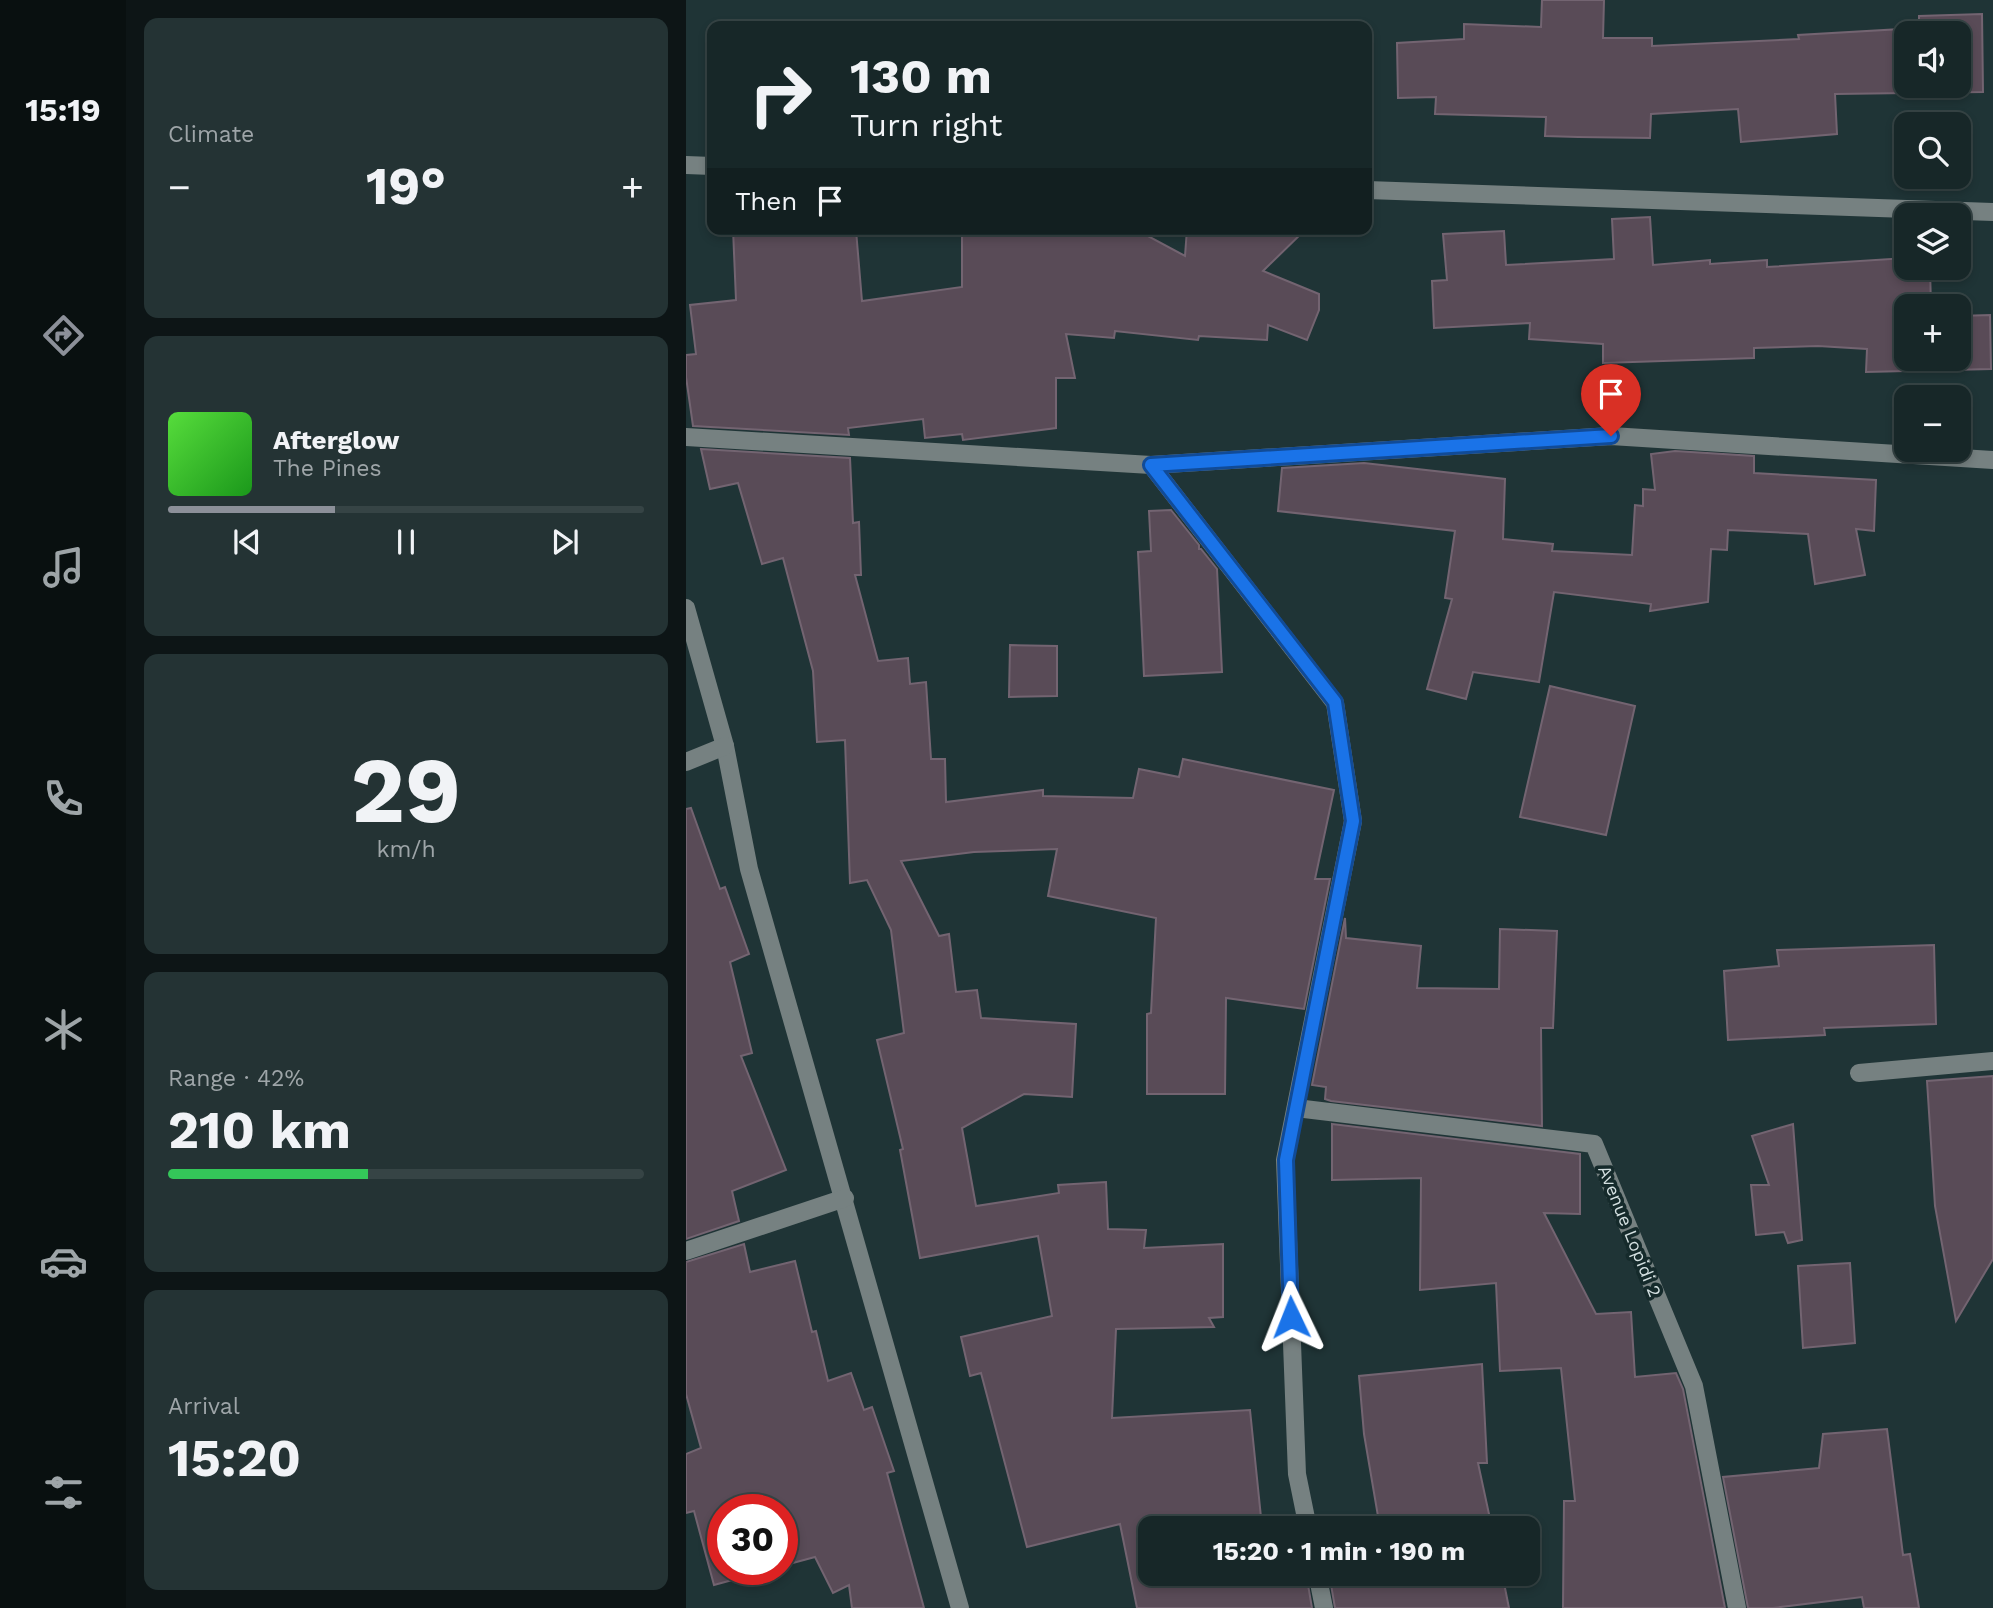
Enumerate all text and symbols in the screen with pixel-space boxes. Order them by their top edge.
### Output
map controls [1894,21,1971,462]
button: sound [1894,21,1971,98]
text: 130 m [850,47,992,105]
icon: right [735,49,826,140]
text: 15:19 [25,91,101,129]
text: Turn right [850,106,1002,144]
button: search [1894,112,1971,189]
text: Climate [168,121,254,148]
text: 19° [366,156,446,217]
text: − [168,165,191,209]
text: + [621,165,644,209]
icon: arrive [811,182,849,220]
text: Then [735,186,797,216]
button: layers [1894,203,1971,280]
button: + [1894,294,1971,371]
icon: directions [39,311,88,360]
pin [1581,364,1641,436]
icon: arrive [1592,375,1630,413]
button: − [1894,385,1971,462]
text: Afterglow [273,425,399,455]
text: The Pines [273,455,382,482]
icon: previous [228,523,266,561]
icon: pause [387,523,425,561]
icon: next [546,523,584,561]
icon: music [39,543,88,592]
text: 29 [351,737,461,844]
icon: phone [39,774,88,823]
text: km/h [376,836,436,863]
icon: climate [39,1005,88,1054]
text: Range · 42% [168,1065,304,1092]
text: 210 km [168,1100,351,1161]
street label: Avenue Lopidi 2 [1594,1162,1666,1300]
icon: car [39,1237,88,1286]
position arrow [1254,1280,1328,1354]
text: Arrival [168,1393,240,1420]
text: 15:20 [168,1428,301,1489]
icon: filters [39,1468,88,1517]
speed limit sign: 30 [707,1494,798,1585]
text: 15:20 · 1 min · 190 m [1213,1536,1465,1566]

